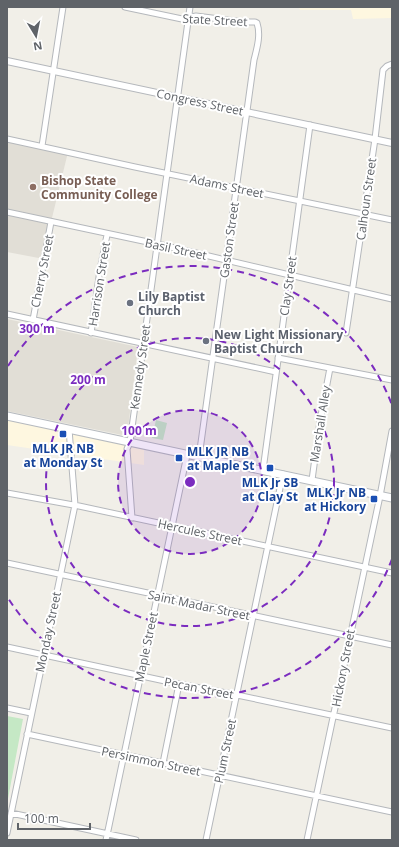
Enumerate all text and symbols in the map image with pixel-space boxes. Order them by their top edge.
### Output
street label: State Street [182,10,248,30]
north arrow [16,16,56,56]
text: N [32,38,44,55]
street label: Congress Street [155,84,245,120]
street label: Calhoun Street [352,157,380,241]
street label: Adams Street [189,170,265,202]
place label: Bishop State Community College [41,172,158,203]
marker: Bishop State Community College [28,182,38,192]
street label: Gaston Street [215,201,243,279]
street label: Cherry Street [27,233,57,309]
street label: Basil Street [143,234,209,264]
street label: Harrison Street [84,241,114,327]
street label: Clay Street [275,255,301,317]
place label: Lily Baptist Church [138,288,205,319]
marker: Lily Baptist Church [125,298,135,308]
text: 300 m [19,320,55,337]
street label: Kennedy Street [126,323,154,411]
place label: New Light Missionary Baptist Church [214,326,343,357]
marker: New Light Missionary Baptist Church [201,336,211,346]
text: 200 m [70,371,106,388]
street label: Marshall Alley [306,383,335,464]
text: 100 m [121,422,157,439]
marker: MLK JR NB at Monday St [58,429,68,439]
place label: MLK JR NB at Monday St [24,440,102,471]
place label: MLK JR NB at Maple St [187,443,254,474]
marker: MLK JR NB at Maple St [174,453,184,463]
marker: MLK Jr SB at Clay St [265,463,275,473]
place label: MLK Jr SB at Clay St [242,474,298,505]
centre of rings [183,475,197,489]
place label: MLK Jr NB at Hickory [304,484,366,515]
marker: MLK Jr NB at Hickory [369,494,379,504]
street label: Hercules Street [156,515,244,549]
street label: Saint Madar Street [146,586,252,624]
street label: Monday Street [31,590,65,674]
street label: Maple Street [130,610,162,684]
street label: Hickory Street [327,628,359,708]
street label: Pecan Street [163,673,235,703]
street label: Plum Street [210,717,240,785]
street label: Persimmon Street [100,742,202,780]
scale bar [18,805,90,831]
text: 100 m [24,810,59,827]

